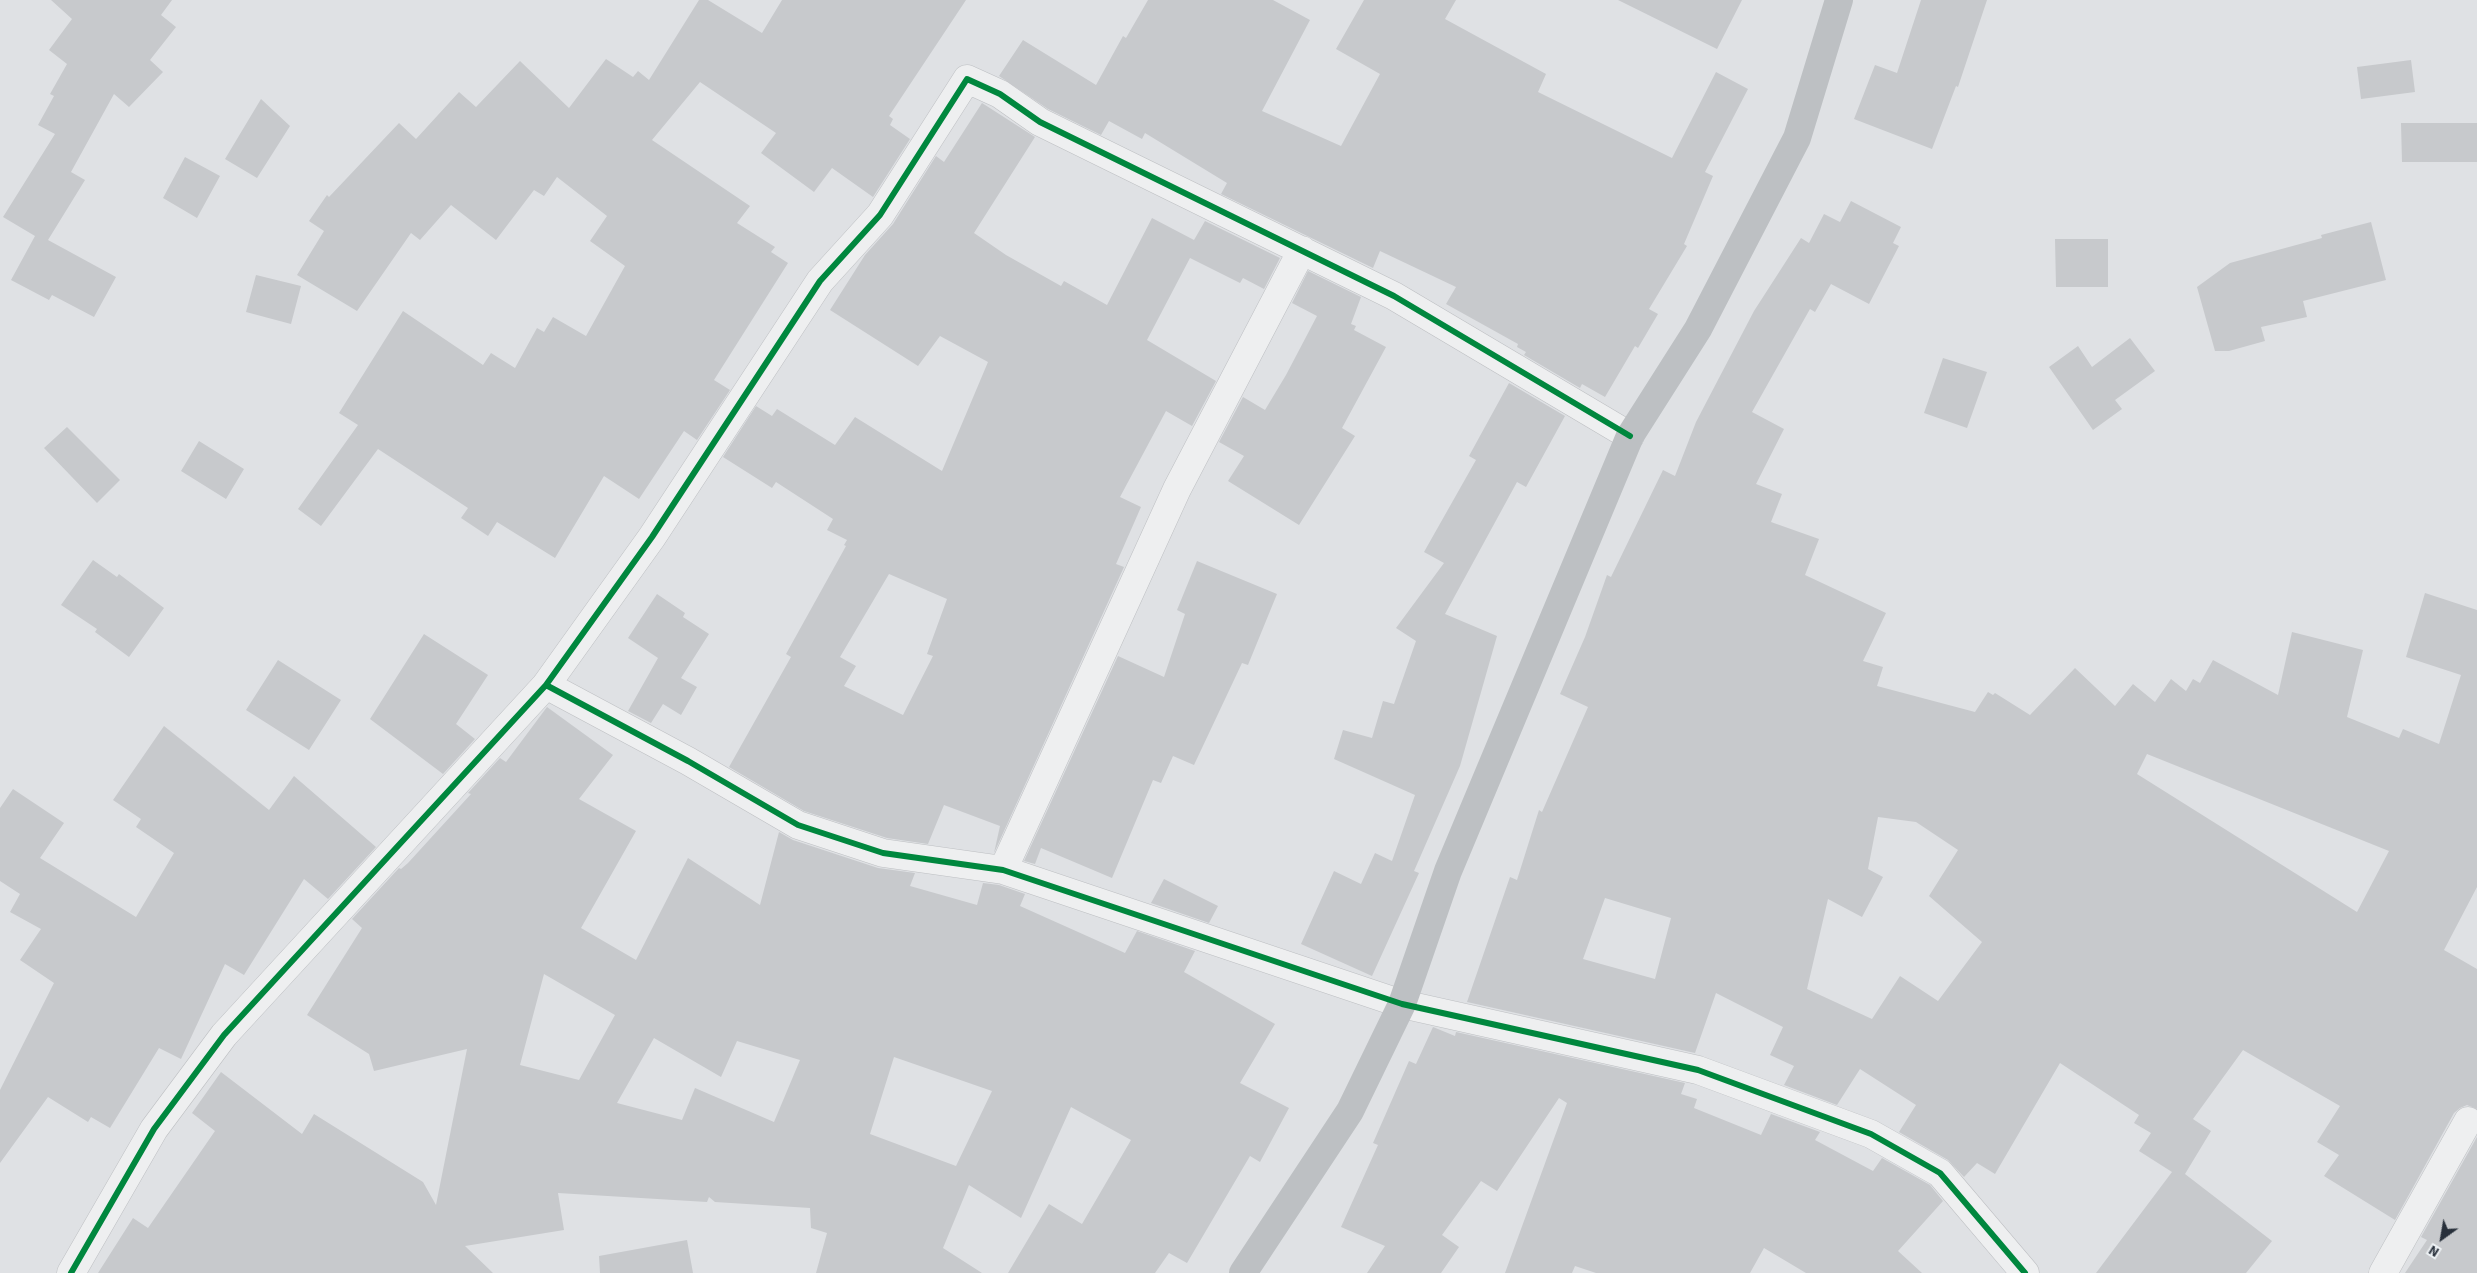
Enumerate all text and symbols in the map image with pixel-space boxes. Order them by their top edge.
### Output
north arrow [2417,1213,2467,1263]
text: N [2425,1240,2443,1262]

